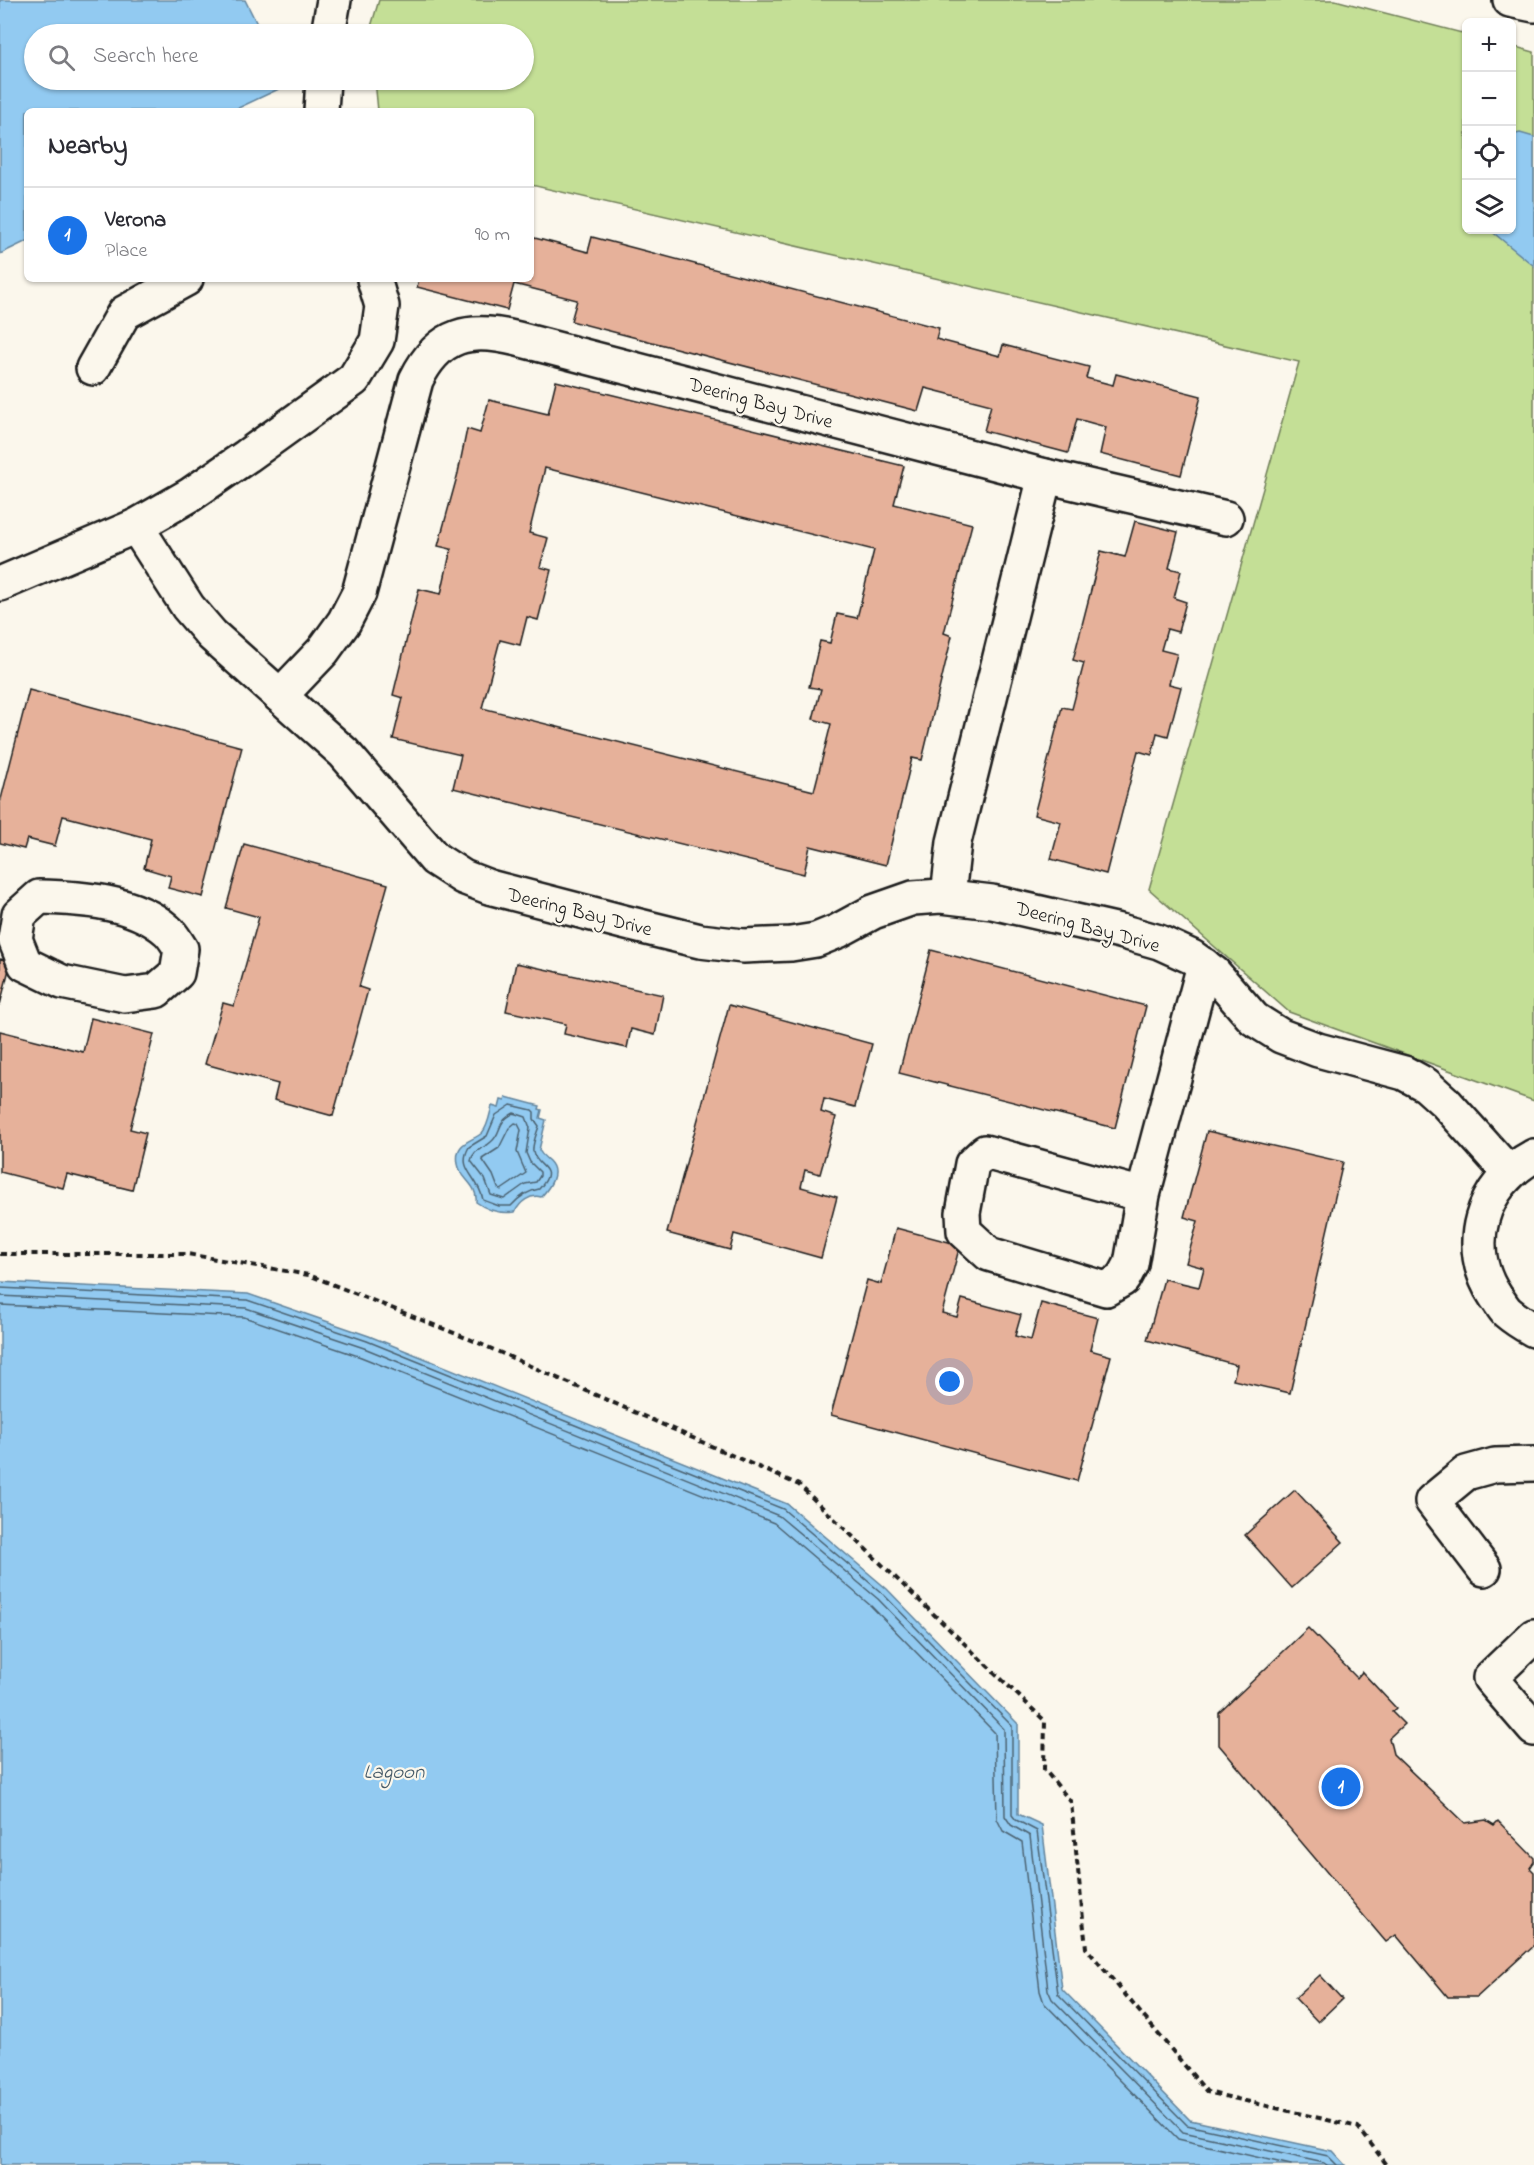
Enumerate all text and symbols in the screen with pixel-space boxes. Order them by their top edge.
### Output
map controls [1462,18,1516,234]
button: + [1462,18,1516,72]
search box [24,24,534,90]
icon: search [45,41,78,74]
text: Search here [93,41,198,73]
button: − [1462,72,1516,126]
button: locate [1462,126,1516,180]
text: Nearby [48,128,127,166]
button: layers [1462,180,1516,234]
text: Verona [105,205,166,237]
text: 1 [64,221,71,250]
text: 90 m [475,221,510,250]
text: Place [105,237,147,266]
street label: Deering Bay Drive [684,371,836,439]
street label: Deering Bay Drive [503,881,655,946]
street label: Deering Bay Drive [1011,895,1163,963]
your location [935,1367,964,1396]
water label: Lagoon [364,1758,425,1789]
pin: 1 [1322,1764,1360,1810]

